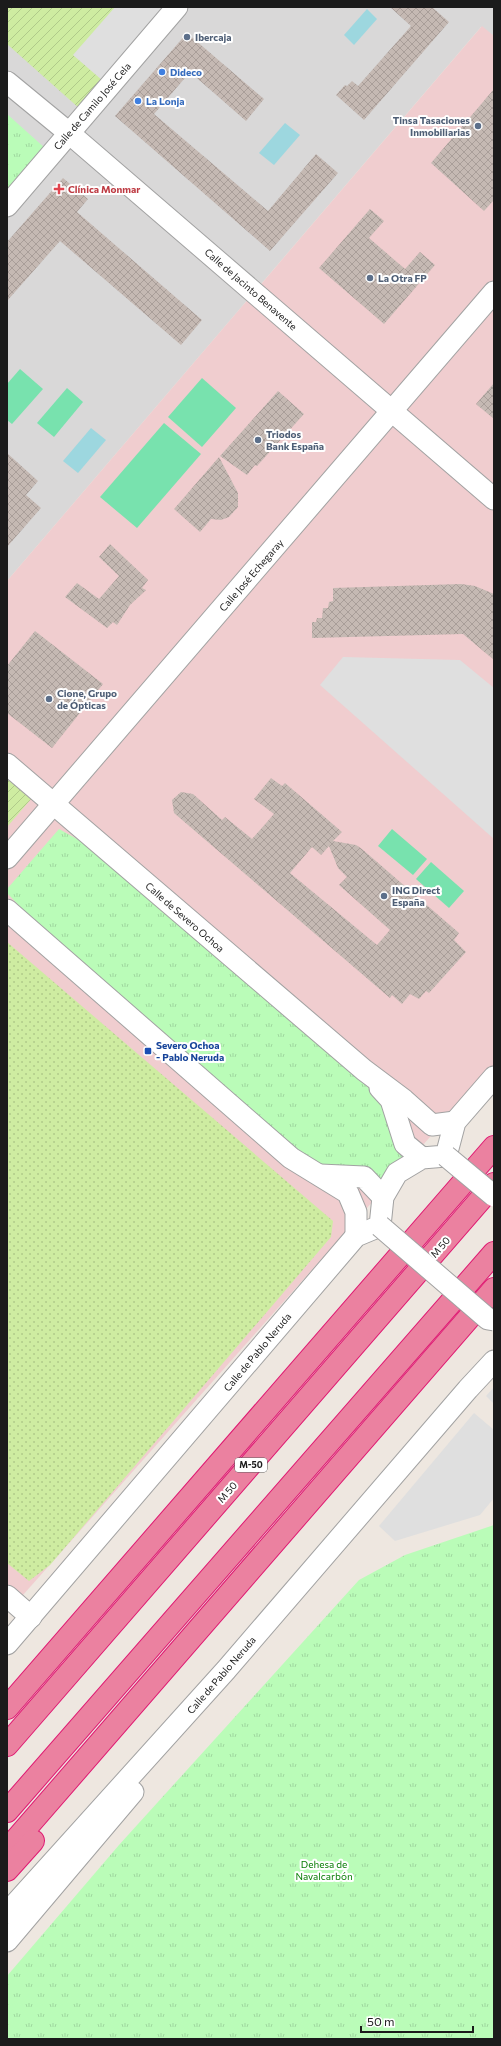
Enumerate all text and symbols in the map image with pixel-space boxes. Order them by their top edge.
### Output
place label: Ibercaja [195,31,231,43]
marker: Ibercaja [182,32,192,42]
street label: Calle de Camilo José Cela [51,60,133,152]
place label: Dideco [170,66,202,78]
marker: Dideco [157,67,167,77]
place label: La Lonja [146,95,185,107]
marker: La Lonja [133,96,143,106]
place label: Tinsa Tasaciones Inmobiliarias [393,114,470,138]
marker: Tinsa Tasaciones Inmobiliarias [473,121,483,131]
marker: Clínica Monmar [53,183,65,195]
place label: Clínica Monmar [68,183,140,195]
street label: Calle de Jacinto Benavente [202,246,300,332]
place label: La Otra FP [378,272,427,284]
marker: La Otra FP [365,273,375,283]
place label: Triodos Bank España [266,428,324,452]
marker: Triodos Bank España [253,435,263,445]
street label: Calle José Echegaray [216,537,286,613]
place label: Cione, Grupo de Ópticas [57,687,117,711]
marker: Cione, Grupo de Ópticas [44,694,54,704]
street label: Calle de Severo Ochoa [143,880,227,954]
place label: ING Direct España [392,884,440,908]
marker: ING Direct España [379,891,389,901]
place label: Severo Ochoa - Pablo Neruda [156,1039,224,1063]
marker: Severo Ochoa - Pablo Neruda [143,1046,153,1056]
street label: M 50 [428,1234,452,1260]
street label: Calle de Pablo Neruda [221,1310,293,1394]
road number: M-50 [235,1458,267,1472]
street label: M 50 [215,1479,239,1505]
street label: Calle de Pablo Neruda [184,1634,258,1716]
park label: Dehesa de Navalcarbón [295,1858,353,1882]
scale bar [361,2008,473,2034]
text: 50 m [367,2014,395,2028]

